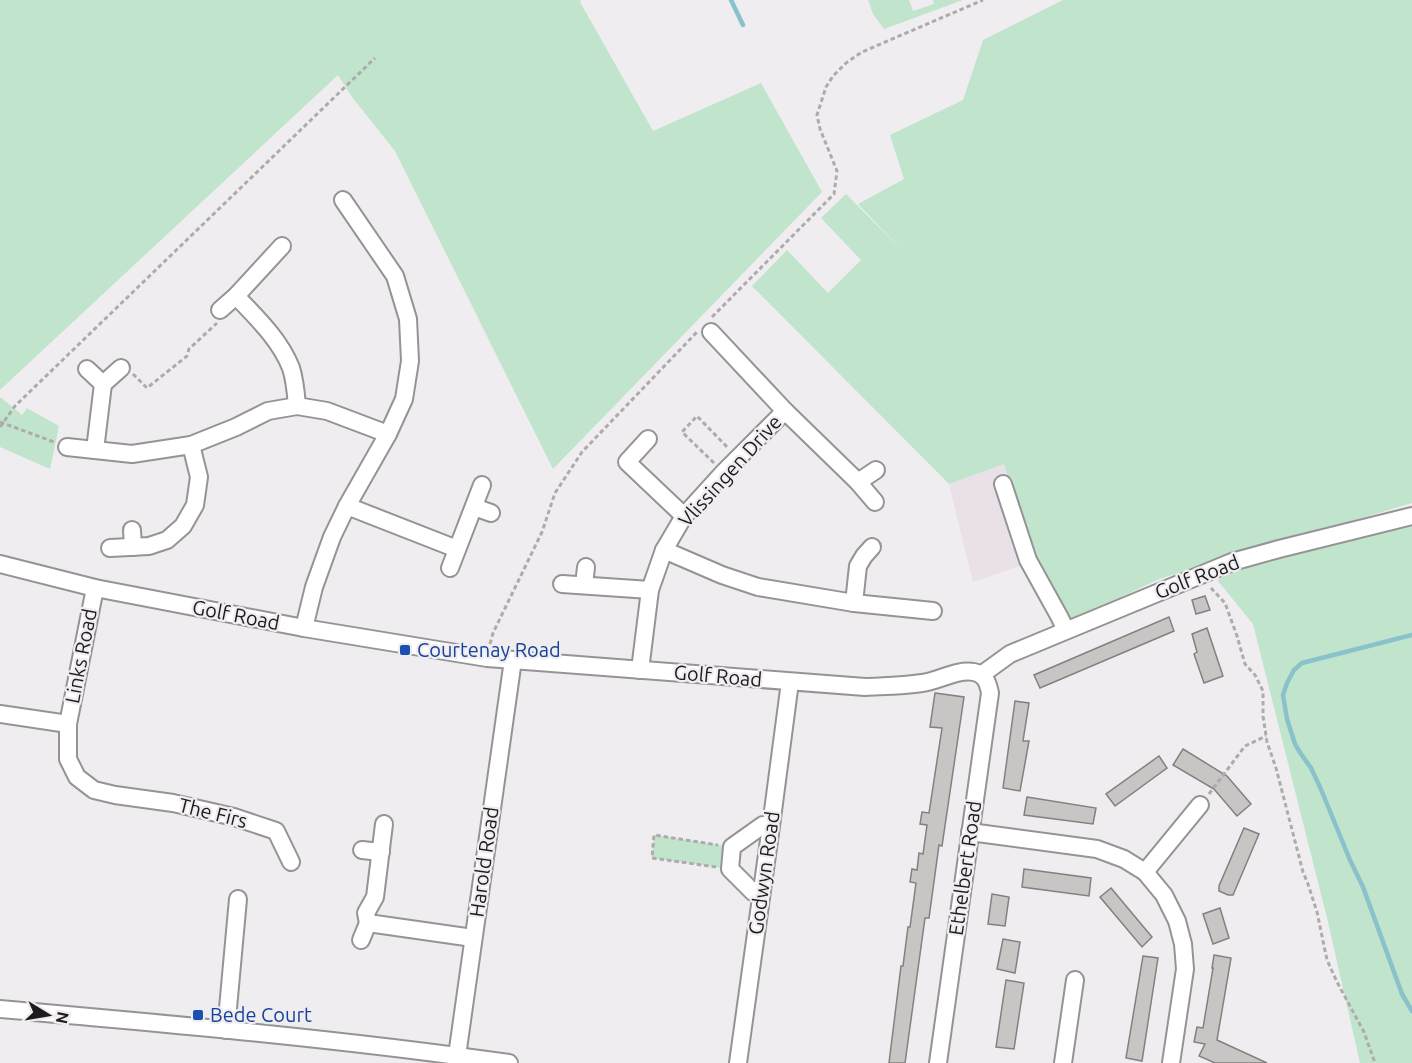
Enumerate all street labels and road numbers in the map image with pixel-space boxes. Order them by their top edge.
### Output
street label: Vlissingen Drive [673,410,786,531]
street label: Golf Road [1151,550,1242,603]
street label: Golf Road [190,595,282,634]
street label: Links Road [60,607,101,705]
street label: Golf Road [673,660,763,691]
street label: The Firs [176,793,250,832]
street label: Ethelbert Road [944,799,985,937]
street label: Harold Road [464,805,503,919]
street label: Godwyn Road [743,810,784,936]

